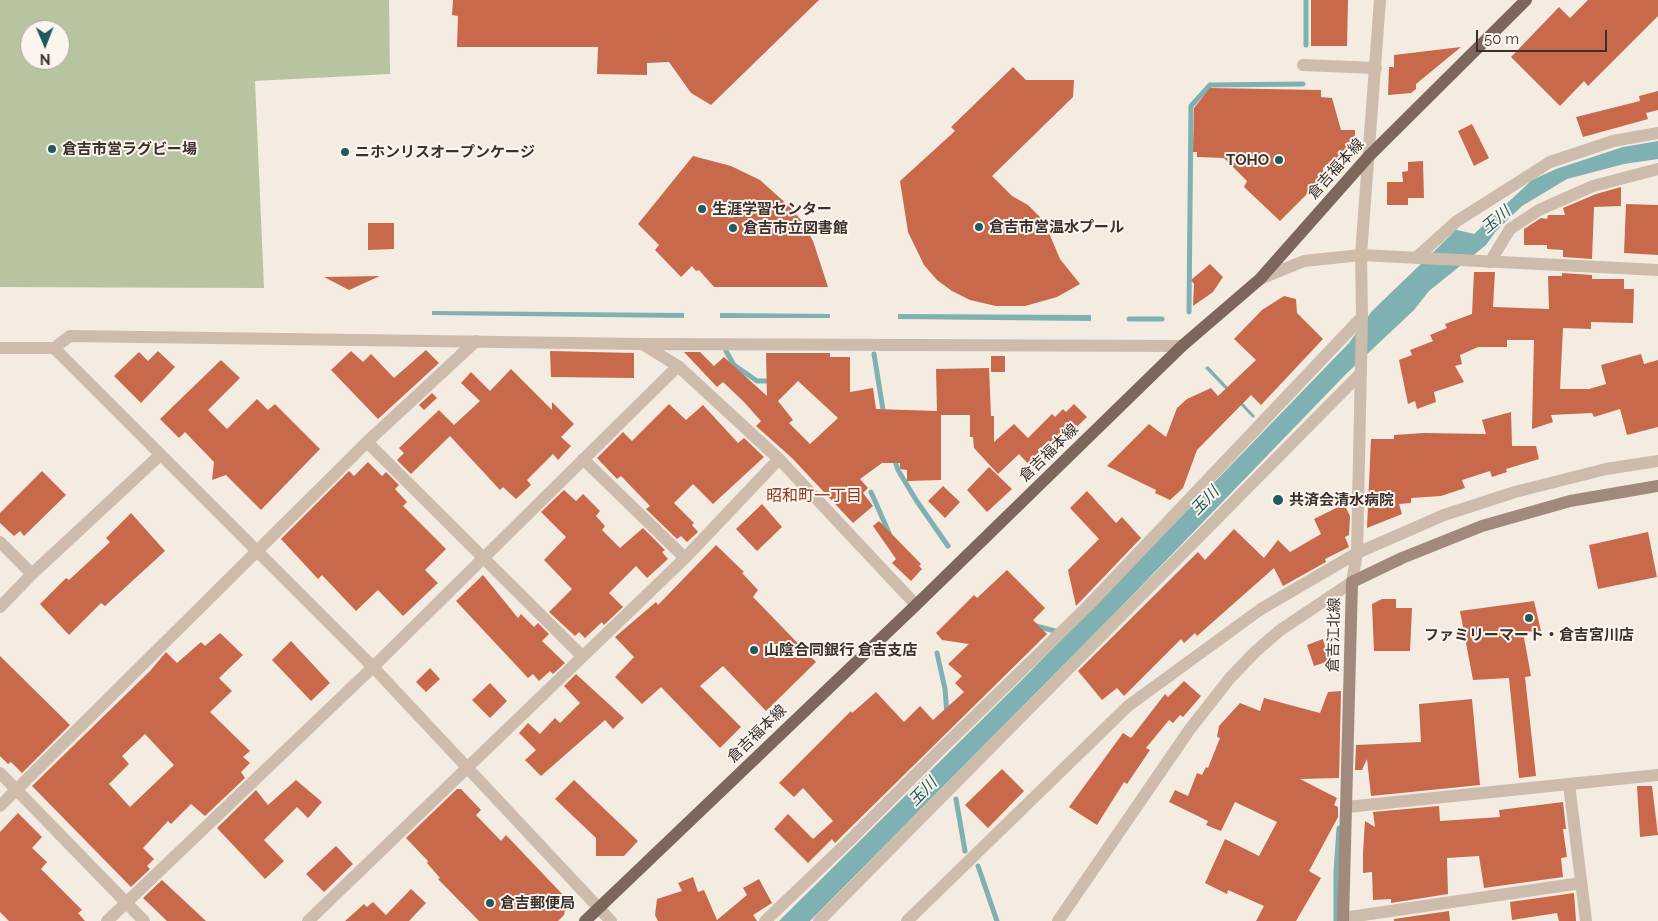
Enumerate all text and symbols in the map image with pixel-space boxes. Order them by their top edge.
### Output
north arrow [20,20,70,70]
scale bar [1478,20,1609,52]
text: 50 m [1484,30,1519,48]
text: N [40,51,51,67]
street label: 倉吉福本線 [1304,135,1368,203]
place label: 倉吉市営ラグビー場 [62,140,197,158]
marker: 倉吉市営ラグビー場 [46,143,58,155]
place label: ニホンリスオープンケージ [355,143,535,161]
marker: ニホンリスオープンケージ [339,146,351,158]
place label: TOHO [1226,151,1269,169]
marker: TOHO [1273,154,1285,166]
place label: 生涯学習センター [712,200,832,218]
water label: 玉川 [1478,202,1514,238]
marker: 生涯学習センター [696,203,708,215]
place label: 倉吉市営温水プール [989,218,1124,236]
place label: 倉吉市立図書館 [743,219,848,237]
marker: 倉吉市営温水プール [973,221,985,233]
marker: 倉吉市立図書館 [727,222,739,234]
street label: 倉吉福本線 [1016,420,1082,486]
water label: 玉川 [1187,483,1223,519]
district label: 昭和町一丁目 [766,486,862,506]
place label: 共済会清水病院 [1289,491,1394,509]
marker: 共済会清水病院 [1271,493,1285,507]
street label: 倉吉江北線 [1324,597,1344,673]
marker: ファミリーマート・倉吉宮川店 [1523,612,1535,624]
place label: ファミリーマート・倉吉宮川店 [1424,626,1634,644]
place label: 山陰合同銀行 倉吉支店 [764,641,918,659]
marker: 山陰合同銀行 倉吉支店 [748,644,760,656]
street label: 倉吉福本線 [724,701,790,767]
water label: 玉川 [905,774,941,810]
place label: 倉吉郵便局 [500,894,575,912]
marker: 倉吉郵便局 [484,897,496,909]

